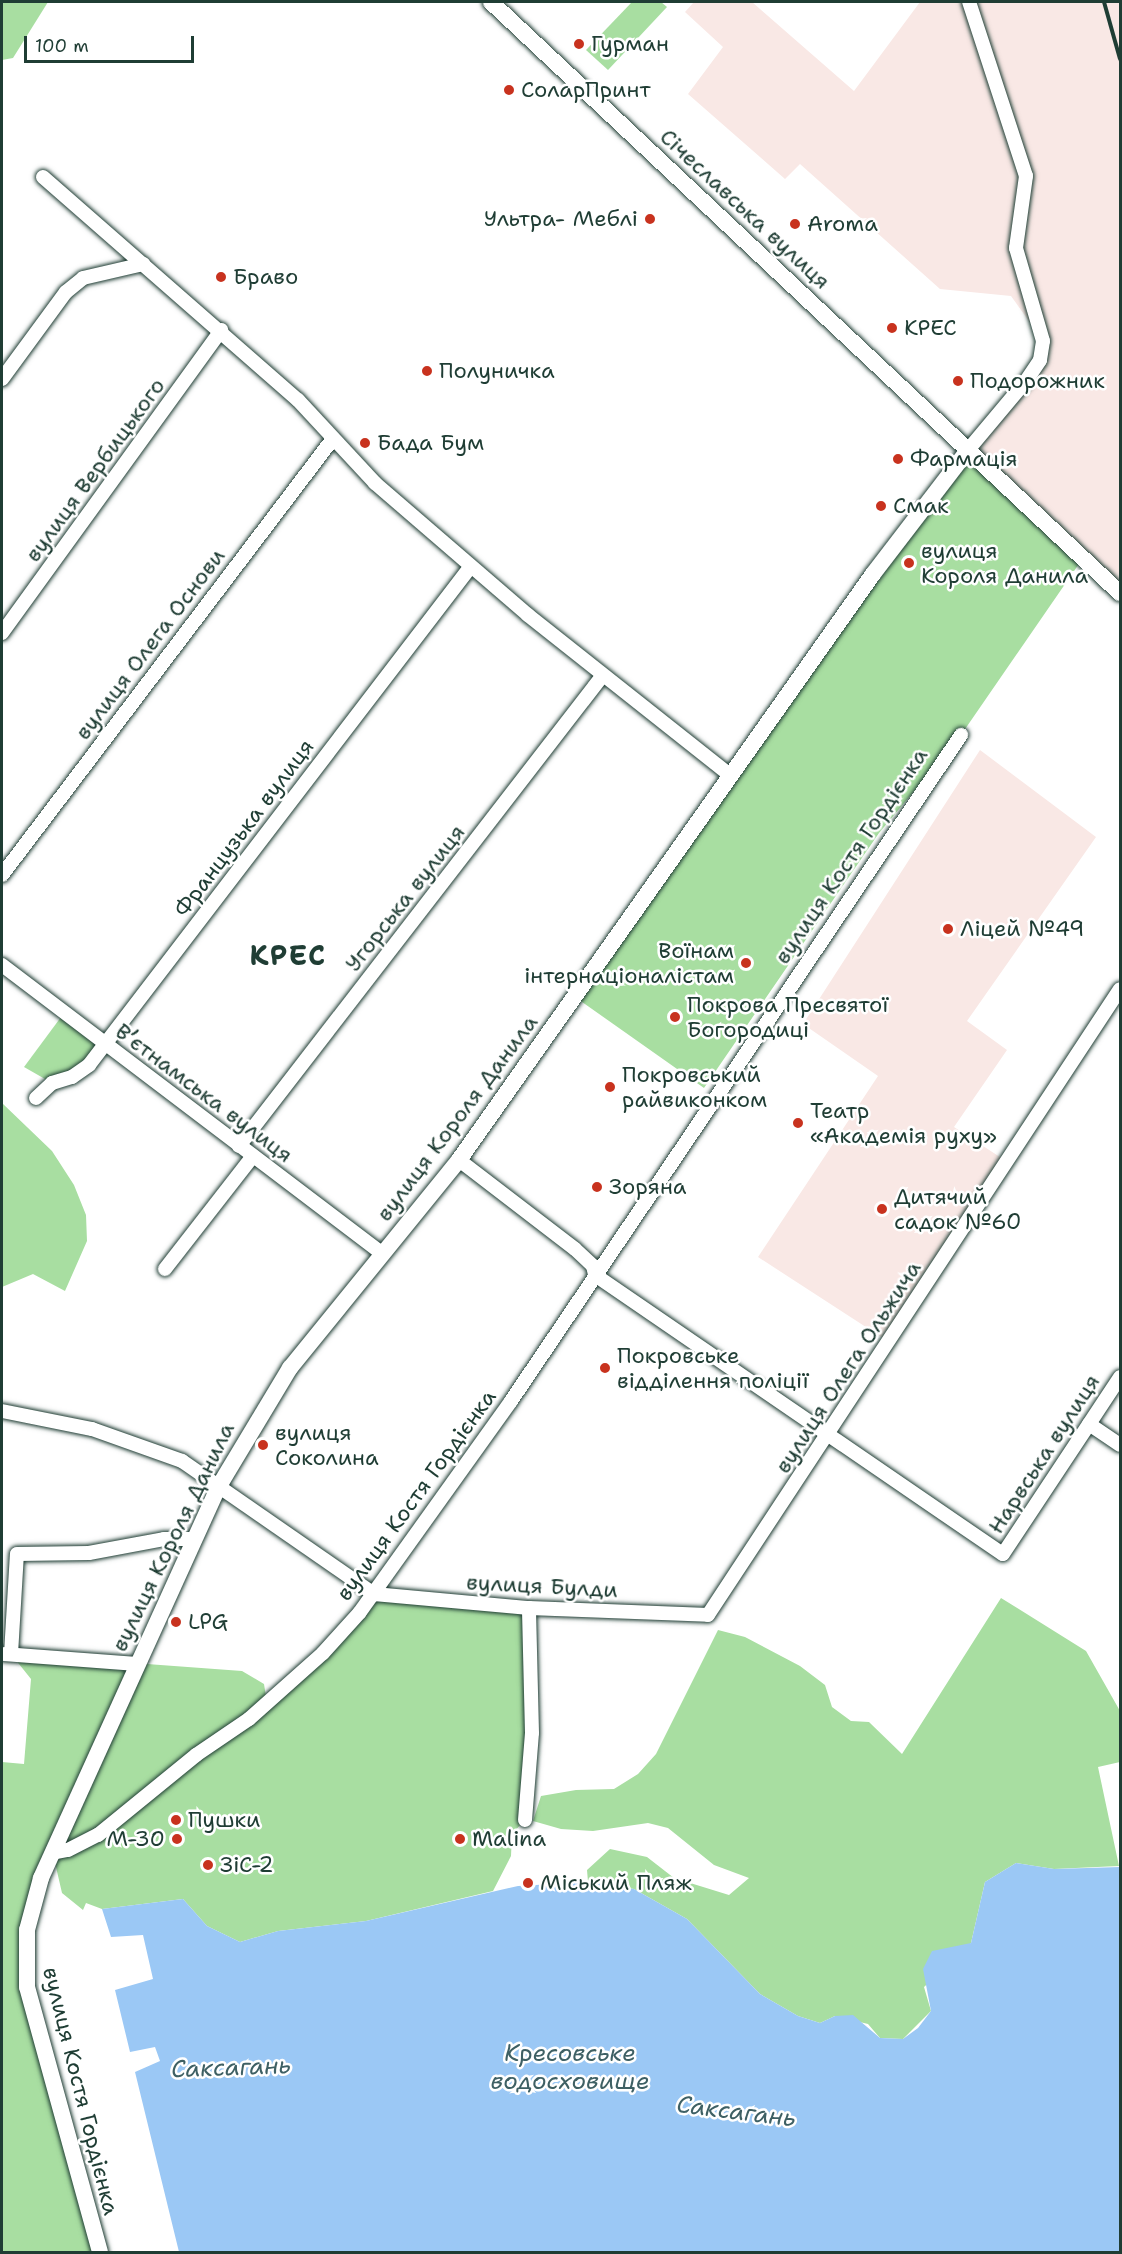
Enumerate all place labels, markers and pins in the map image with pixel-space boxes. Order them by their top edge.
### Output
place label: Гурман [591,31,669,57]
marker: Гурман [572,37,586,51]
place label: СоларПринт [521,77,651,103]
marker: СоларПринт [502,83,516,97]
place label: Ультра- Меблі [484,206,638,232]
place label: Aroma [807,211,878,237]
marker: Ультра- Меблі [643,212,657,226]
marker: Aroma [788,217,802,231]
place label: Браво [233,264,298,290]
marker: Браво [214,270,228,284]
place label: КРЕС [904,315,957,341]
marker: КРЕС [885,321,899,335]
place label: Полуничка [439,358,555,384]
marker: Полуничка [420,364,434,378]
place label: Подорожник [970,368,1105,394]
marker: Подорожник [951,374,965,388]
place label: Бада Бум [377,430,484,456]
marker: Бада Бум [358,436,372,450]
place label: Фармація [910,446,1018,472]
marker: Фармація [891,452,905,466]
place label: Смак [893,493,949,519]
marker: Смак [874,499,888,513]
place label: вулиця Короля Данила [921,537,1088,588]
marker: вулиця Короля Данила [902,556,916,570]
place label: Ліцей №49 [960,916,1084,942]
marker: Ліцей №49 [941,922,955,936]
place label: Воїнам інтернаціоналістам [524,937,734,988]
marker: Воїнам інтернаціоналістам [739,956,753,970]
place label: Покрова Пресвятої Богородиці [687,991,888,1042]
marker: Покрова Пресвятої Богородиці [668,1010,682,1024]
place label: Покровський райвиконком [622,1061,767,1112]
marker: Покровський райвиконком [603,1080,617,1094]
place label: Театр «Академія руху» [810,1097,997,1148]
marker: Театр «Академія руху» [791,1116,805,1130]
place label: Зоряна [609,1174,686,1200]
marker: Зоряна [590,1180,604,1194]
place label: Дитячий садок №60 [894,1183,1021,1234]
marker: Дитячий садок №60 [875,1202,889,1216]
place label: Покровське відділення поліції [617,1342,809,1394]
marker: Покровське відділення поліції [598,1361,612,1375]
place label: вулиця Соколина [275,1419,379,1470]
marker: вулиця Соколина [256,1438,270,1452]
place label: LPG [188,1609,228,1635]
marker: LPG [169,1615,183,1629]
place label: Пушки [188,1807,260,1833]
marker: Пушки [169,1813,183,1827]
place label: М-30 [106,1826,165,1852]
place label: Malina [472,1826,546,1852]
marker: М-30 [170,1832,184,1846]
marker: Malina [453,1832,467,1846]
place label: ЗіС-2 [220,1852,274,1878]
marker: ЗіС-2 [201,1858,215,1872]
place label: Міський Пляж [540,1870,692,1896]
marker: Міський Пляж [521,1876,535,1890]

